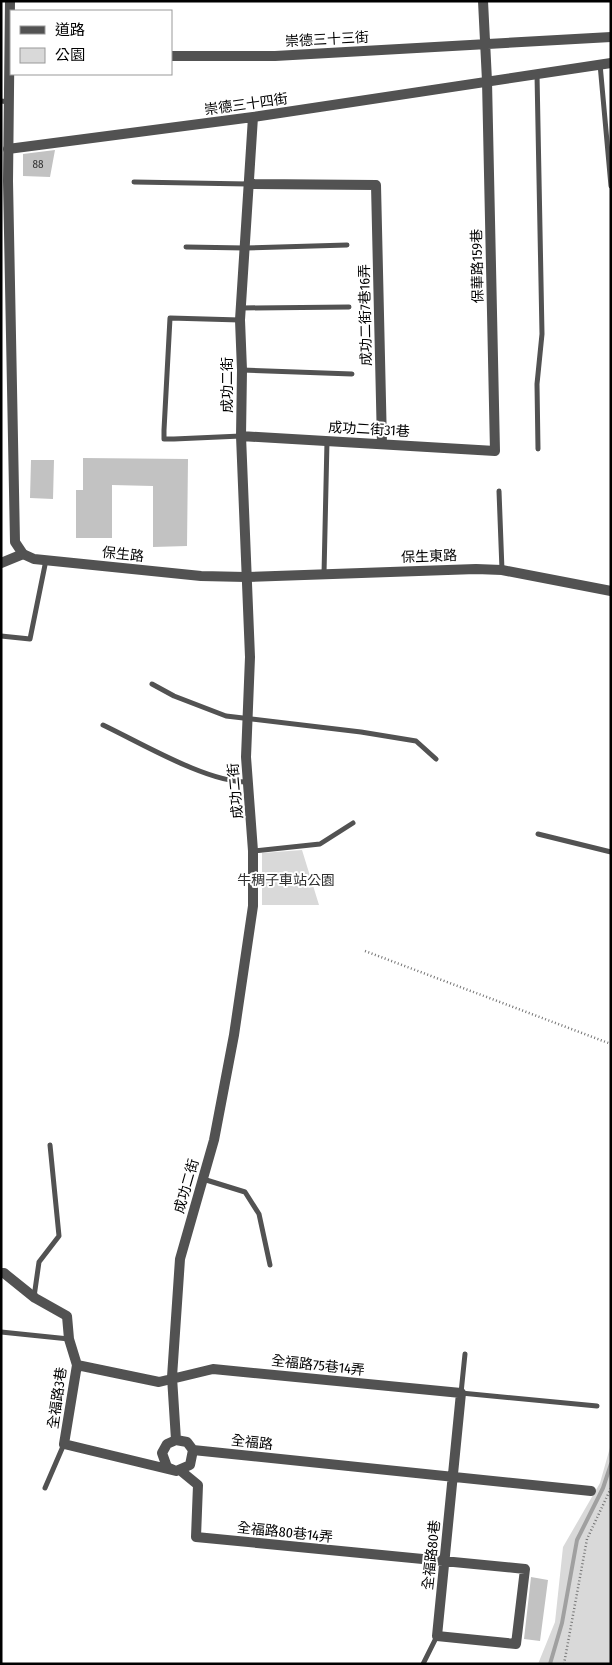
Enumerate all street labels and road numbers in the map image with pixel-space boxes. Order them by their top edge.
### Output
street label: 崇德三十三街 [285,29,369,50]
street label: 崇德三十四街 [203,90,289,119]
street label: 保華路159巷 [468,229,487,303]
street label: 成功二街7巷16弄 [356,264,375,366]
street label: 成功二街 [219,357,236,413]
street label: 成功二街31巷 [328,419,410,440]
street label: 保生路 [101,544,145,565]
street label: 保生東路 [401,547,457,566]
street label: 成功二街 [225,762,246,820]
street label: 成功二街 [171,1157,202,1215]
street label: 全福路75巷14弄 [270,1352,366,1379]
street label: 全福路3巷 [45,1366,70,1430]
street label: 全福路 [230,1432,274,1453]
street label: 全福路80巷14弄 [236,1519,334,1546]
street label: 全福路80巷 [419,1519,444,1591]

